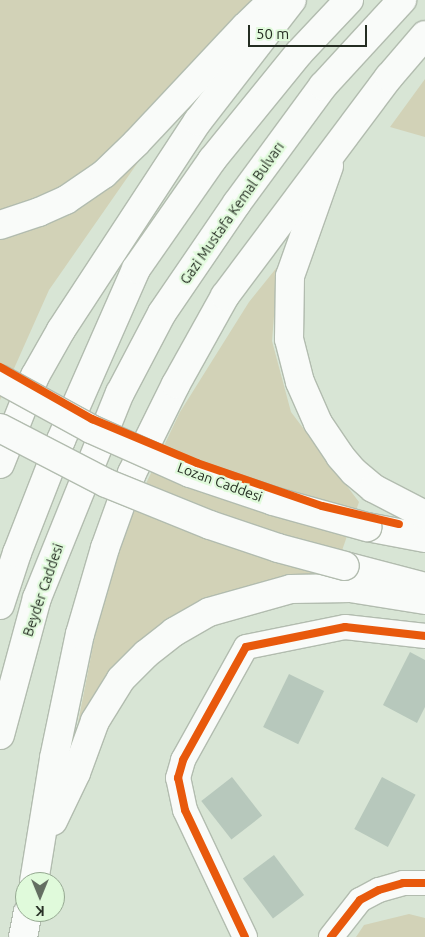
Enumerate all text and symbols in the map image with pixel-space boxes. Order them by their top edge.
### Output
scale bar [250,15,369,47]
text: 50 m [256,25,289,42]
street label: Gazi Mustafa Kemal Bulvarı [176,139,288,287]
street label: Lozan Caddesi [175,459,265,505]
street label: Beyder Caddesi [19,541,67,639]
north arrow [15,872,65,922]
text: K [35,903,45,919]

